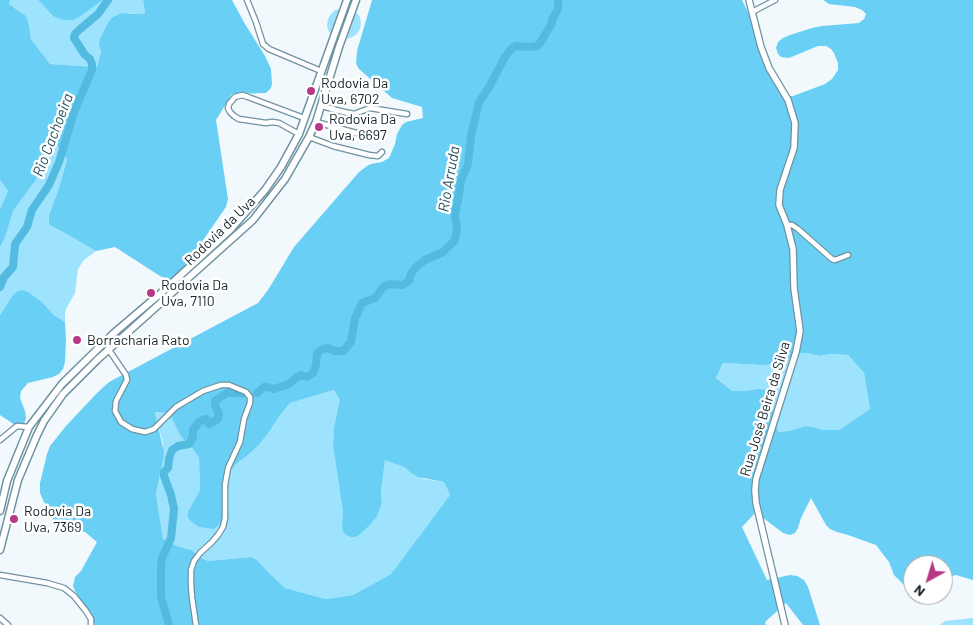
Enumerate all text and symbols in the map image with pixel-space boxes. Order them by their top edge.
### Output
place label: Rodovia Da Uva, 6702 [321,75,388,108]
marker: Rodovia Da Uva, 6702 [305,85,317,97]
water label: Rio Cachoeira [29,91,77,179]
place label: Rodovia Da Uva, 6697 [329,111,396,144]
marker: Rodovia Da Uva, 6697 [313,121,325,133]
water label: Rio Arruda [434,145,464,213]
street label: Rodovia da Uva [181,193,259,269]
place label: Rodovia Da Uva, 7110 [161,277,228,310]
marker: Rodovia Da Uva, 7110 [145,287,157,299]
place label: Borracharia Rato [87,332,190,348]
marker: Borracharia Rato [71,334,83,346]
street label: Rua José Beira da Silva [737,340,793,478]
place label: Rodovia Da Uva, 7369 [24,503,91,536]
marker: Rodovia Da Uva, 7369 [8,513,20,525]
north arrow [903,555,953,605]
text: N [910,582,928,601]

